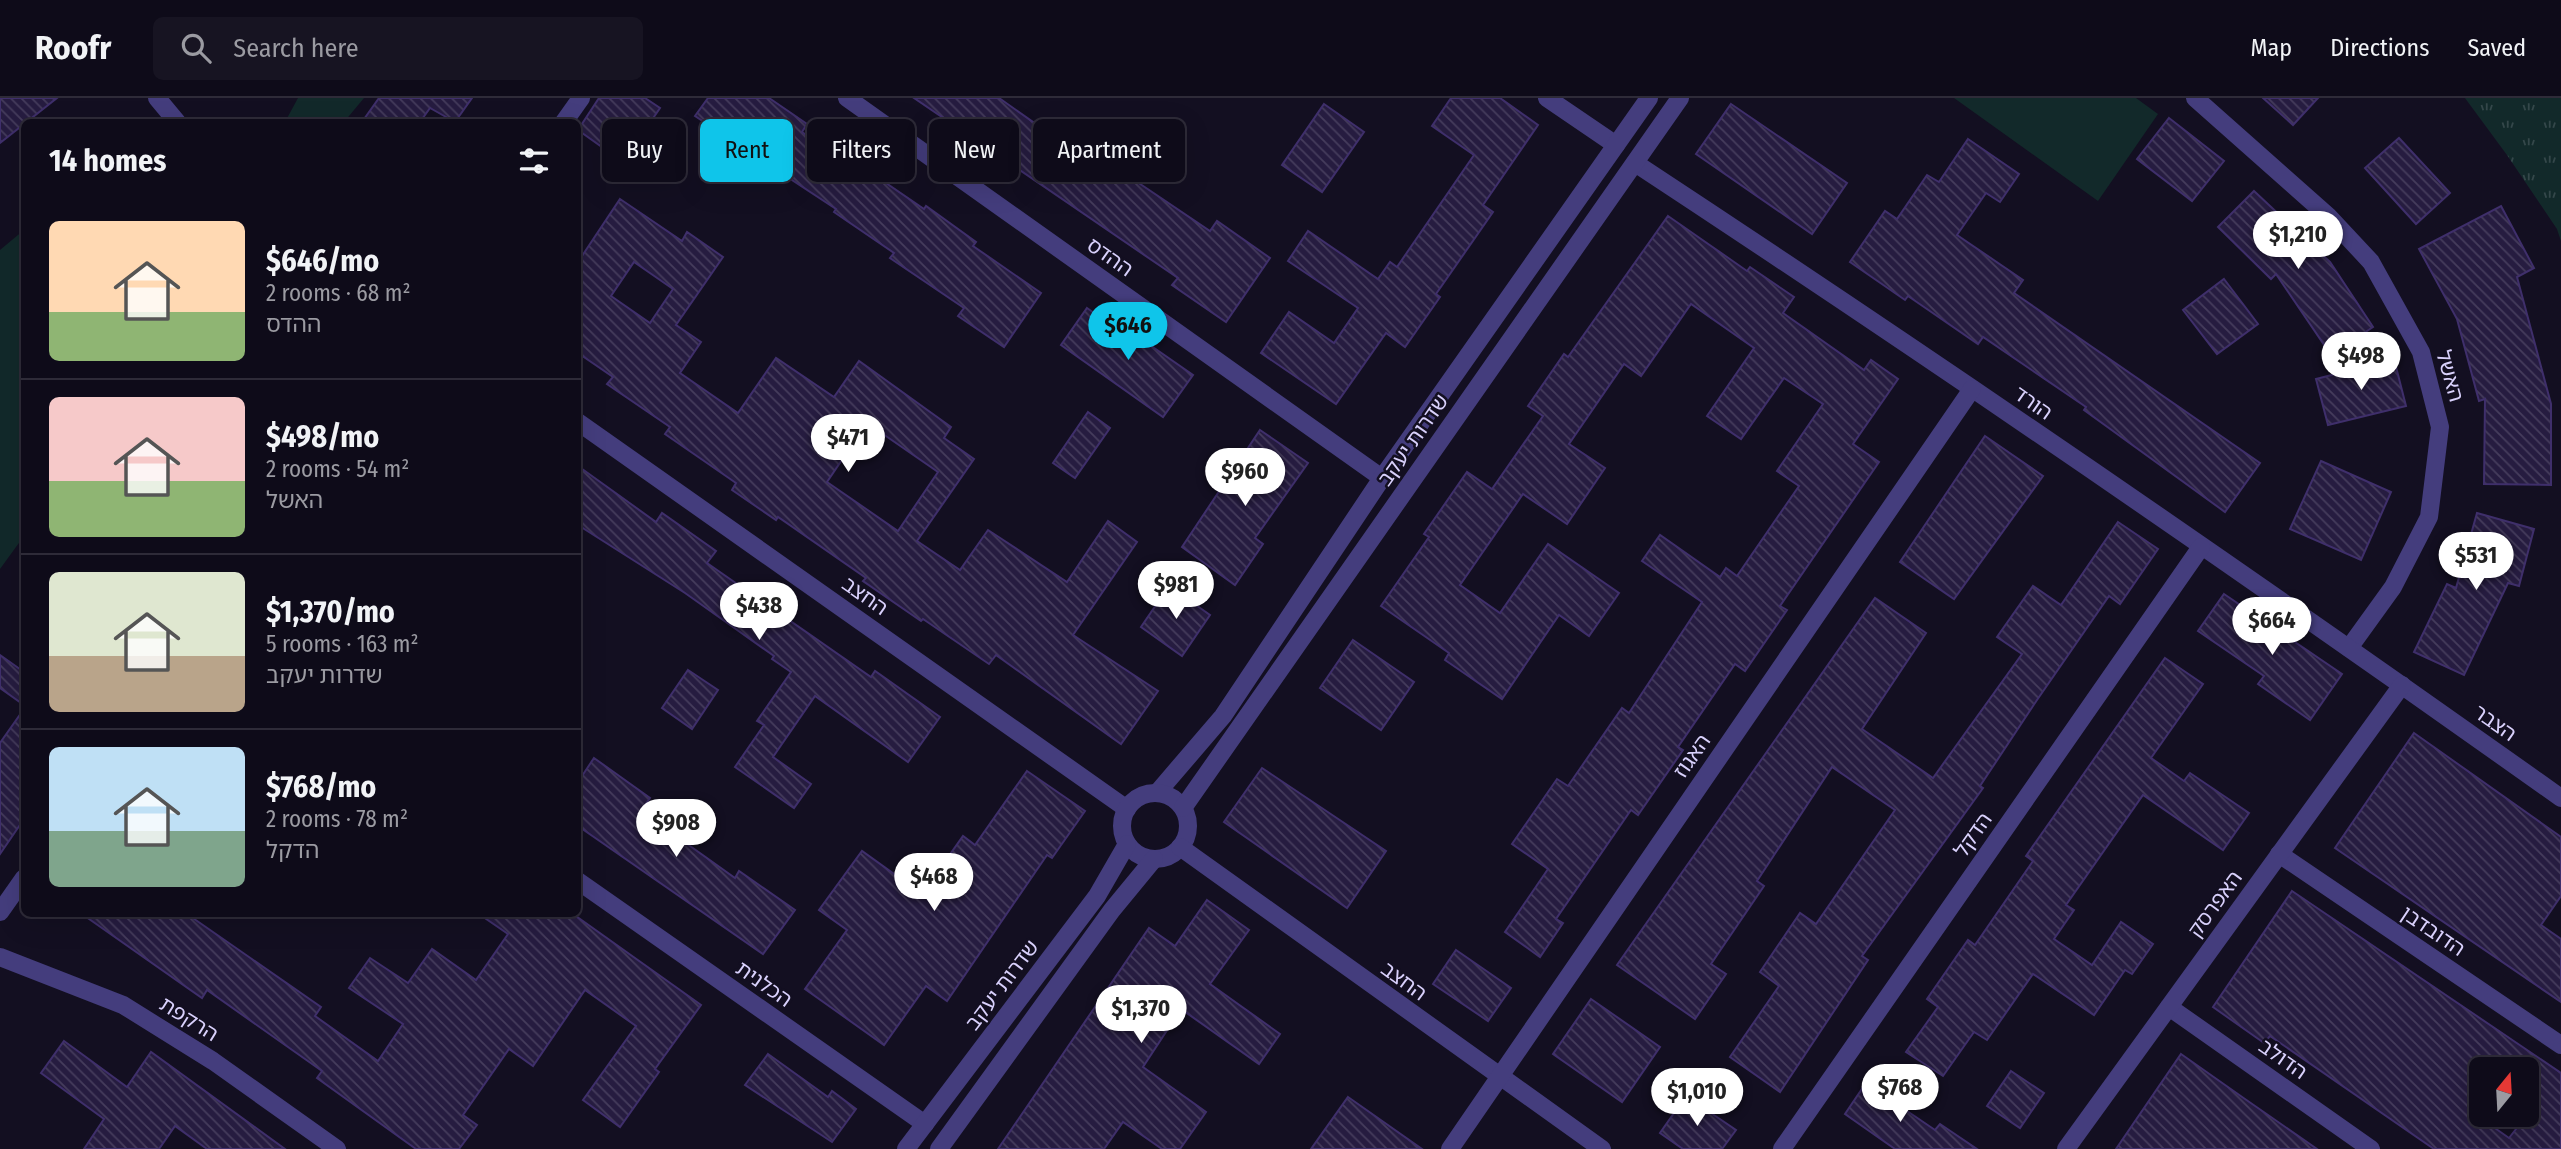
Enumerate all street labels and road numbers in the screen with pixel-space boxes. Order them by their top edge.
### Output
street label: ההדס [1082,232,1138,282]
street label: האשל [2430,347,2470,405]
street label: הורד [2008,380,2058,426]
street label: שדרות יעקב [1372,389,1454,491]
street label: החצב [837,571,893,621]
street label: הצבר [2468,699,2522,747]
street label: האגוז [1668,729,1716,783]
street label: הדקל [1948,808,1998,862]
street label: האפרסק [2182,866,2248,942]
street label: הדובדבן [2396,900,2470,962]
street label: שדרות יעקב [960,935,1044,1035]
street label: הכלנית [731,955,797,1013]
street label: החצב [1376,956,1432,1006]
street label: הרקפת [155,991,223,1047]
street label: הדולב [2254,1033,2312,1085]

